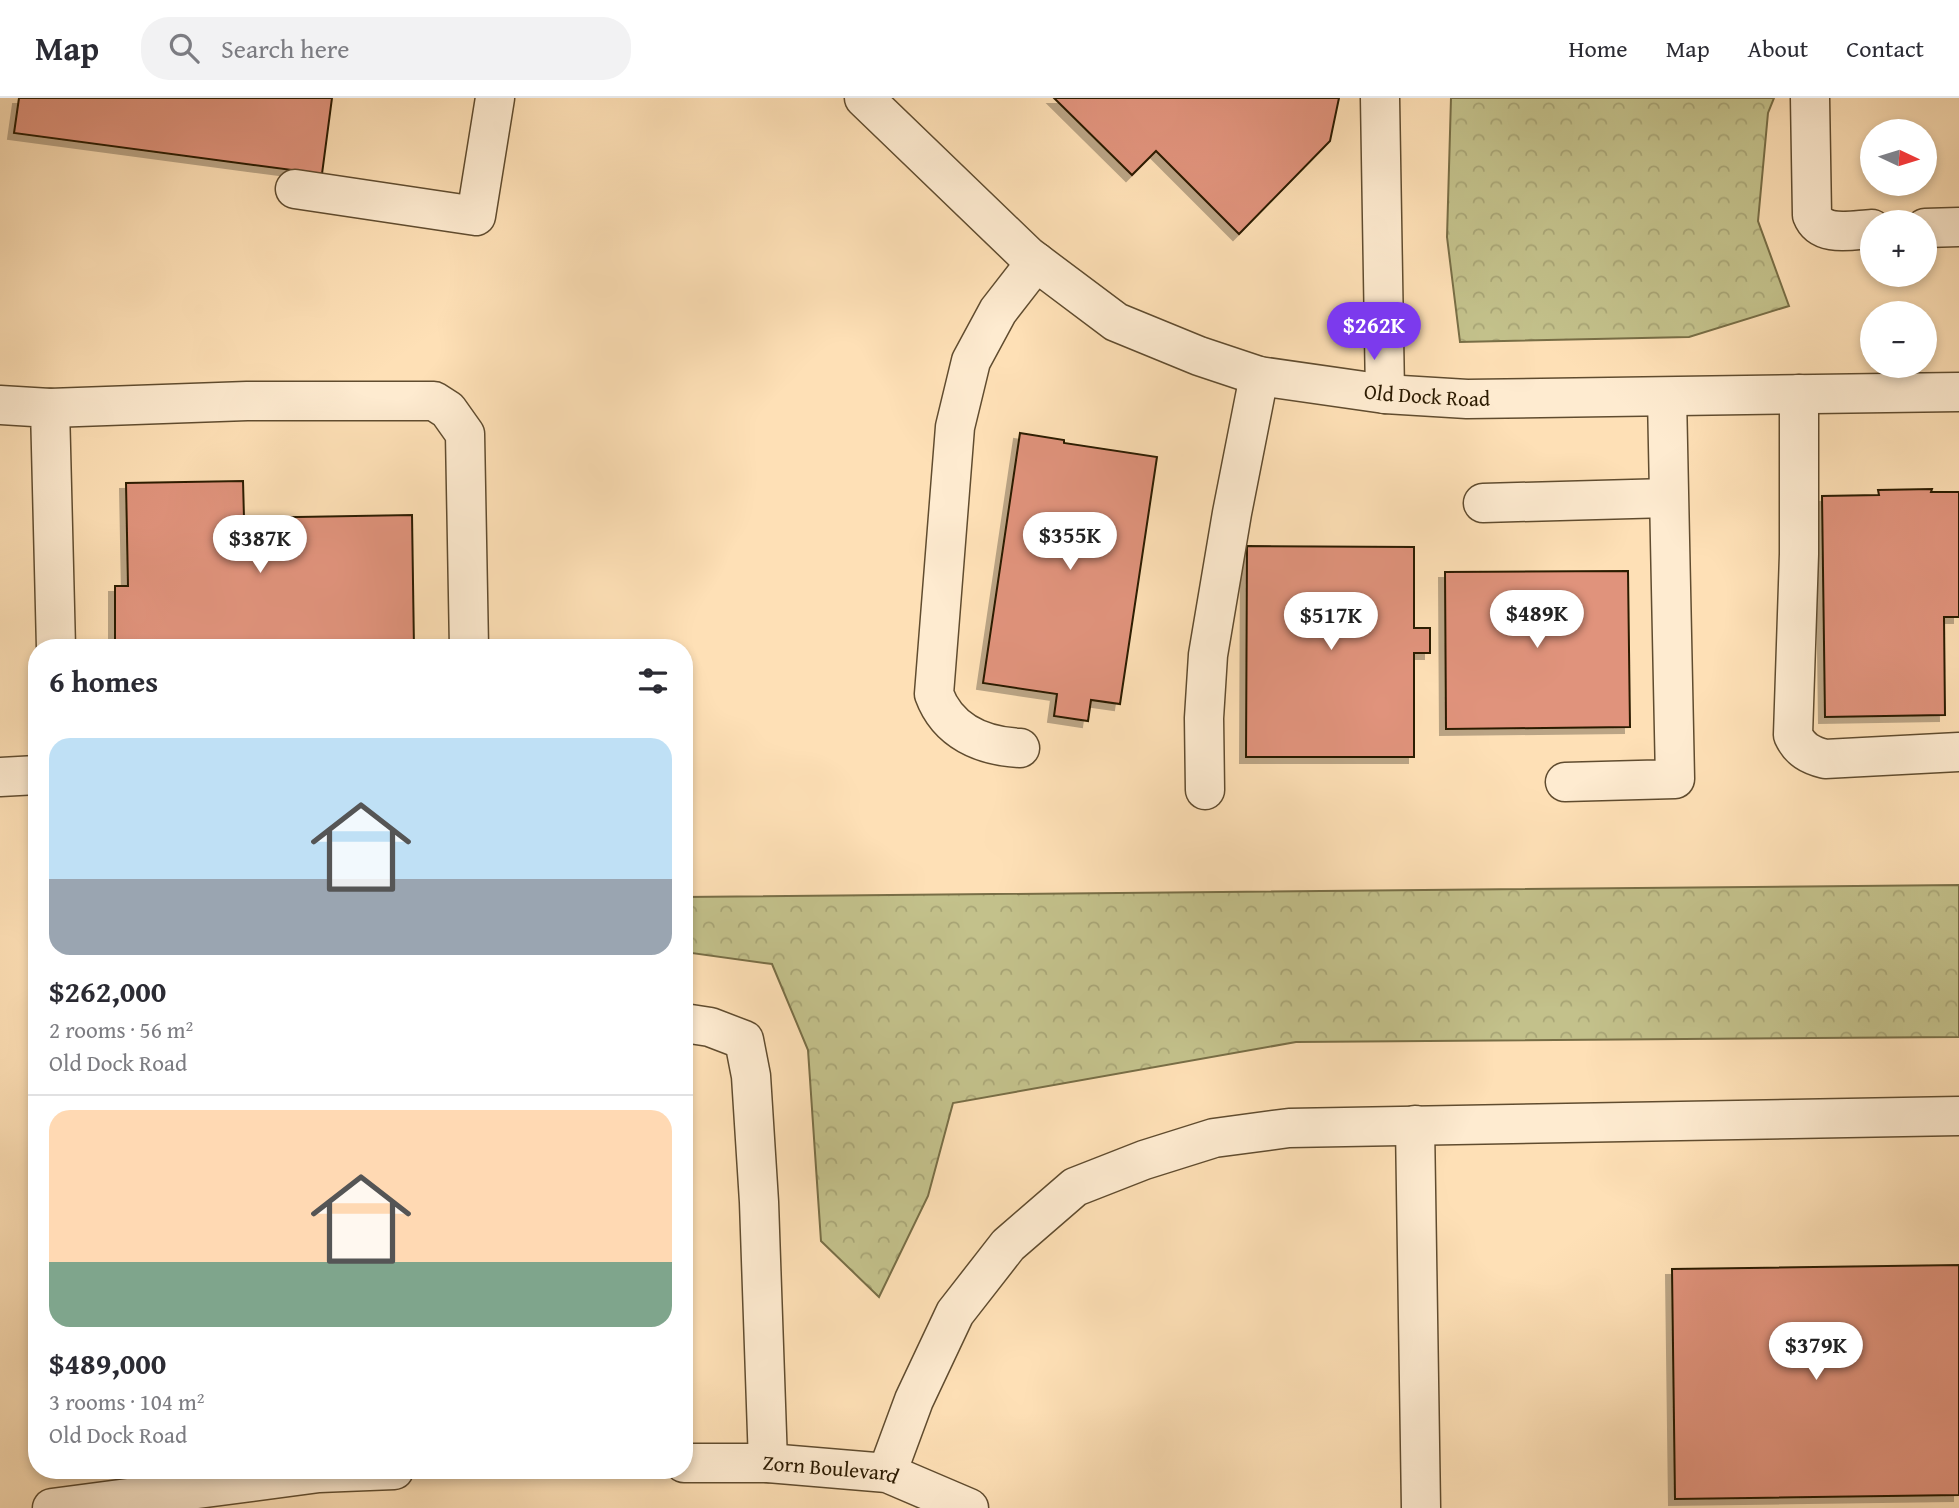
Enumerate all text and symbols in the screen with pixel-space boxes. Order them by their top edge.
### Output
search box [141,17,631,80]
text: Map [35,24,99,72]
icon: search [165,29,203,67]
text: Search here [221,29,349,68]
text: Home [1569,31,1628,66]
text: Map [1666,31,1710,66]
text: About [1748,31,1808,66]
text: Contact [1846,31,1924,66]
north arrow [1860,119,1937,196]
map controls [1860,119,1937,378]
button: + [1860,210,1937,287]
button: − [1860,301,1937,378]
pin: $262K [1325,302,1423,362]
text: $262K [1343,308,1405,341]
street label: Old Dock Road [1362,375,1491,414]
pin: $355K [1021,512,1119,572]
pin: $387K [211,516,309,575]
text: $355K [1039,518,1101,551]
text: $387K [229,521,291,554]
pin: $489K [1488,590,1586,650]
pin: $517K [1282,592,1380,652]
text: $489K [1506,596,1568,629]
text: $517K [1300,598,1362,631]
text: 6 homes [49,659,158,703]
icon: filters [634,662,672,700]
icon: home [298,784,424,910]
text: $262,000 [49,969,166,1013]
text: 2 rooms · 56 m² [49,1013,193,1046]
text: Old Dock Road [49,1046,187,1079]
icon: home [298,1156,424,1282]
pin: $379K [1767,1322,1865,1382]
text: $379K [1785,1328,1847,1361]
text: $489,000 [49,1341,166,1385]
text: 3 rooms · 104 m² [49,1385,204,1418]
text: Old Dock Road [49,1418,187,1451]
street label: Zorn Boulevard [762,1447,905,1492]

